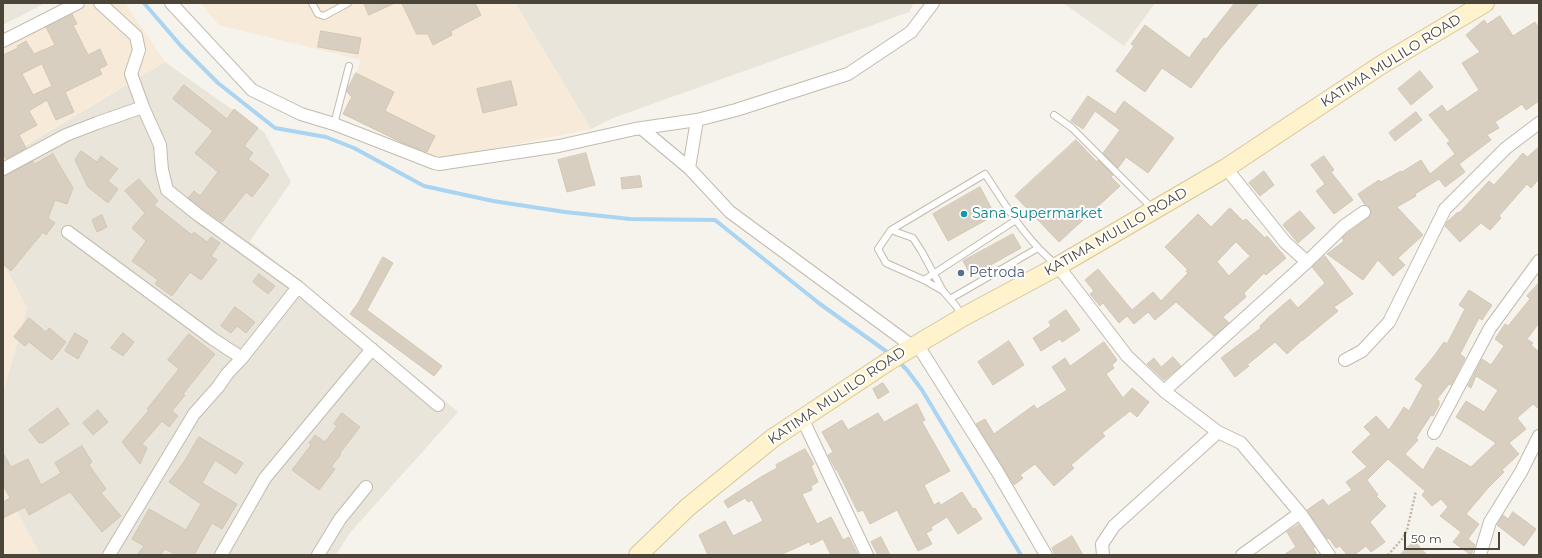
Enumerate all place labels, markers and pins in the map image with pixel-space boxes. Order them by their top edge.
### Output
place label: Sana Supermarket [972,206,1103,222]
marker: Sana Supermarket [959,209,969,219]
place label: Petroda [969,265,1025,281]
marker: Petroda [956,268,966,278]

